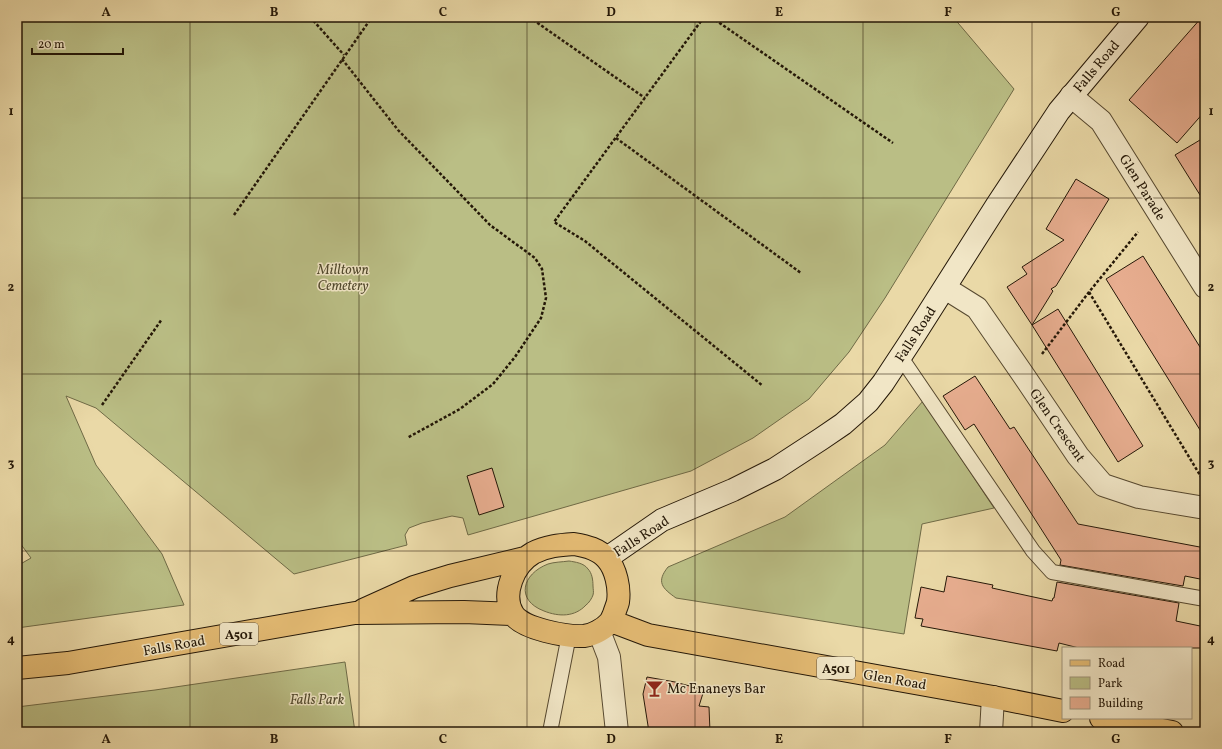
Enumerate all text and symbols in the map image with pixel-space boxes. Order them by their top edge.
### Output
text: A [101,4,111,22]
text: B [270,4,279,22]
text: C [439,4,447,22]
text: D [606,4,616,22]
text: E [775,4,783,22]
text: F [944,4,952,22]
text: G [1111,4,1121,22]
scale bar [32,30,123,56]
text: 20 m [38,37,65,53]
street label: Falls Road [1070,37,1125,97]
text: 1 [8,103,14,121]
text: 1 [1208,103,1214,121]
street label: Glen Parade [1114,151,1170,225]
park label: Milltown Cemetery [316,261,369,296]
text: 2 [8,279,15,297]
text: 2 [1208,279,1215,297]
street label: Falls Road [891,303,941,366]
street label: Glen Crescent [1024,385,1089,467]
text: 3 [8,455,15,473]
text: 3 [1208,455,1215,473]
street label: Falls Road [610,512,673,562]
road number: A501 [220,623,258,645]
text: 4 [7,631,15,649]
text: 4 [1207,631,1215,649]
street label: Falls Road [142,632,207,661]
legend [1062,647,1192,719]
text: Road [1098,656,1125,672]
road number: A501 [817,657,855,679]
street label: Glen Road [862,666,928,695]
text: Park [1098,676,1123,692]
bar icon: Mc Enaneys Bar [644,678,664,698]
place label: Mc Enaneys Bar [667,680,765,699]
park label: Falls Park [290,691,345,710]
text: Building [1098,696,1143,712]
text: A [101,731,111,749]
text: B [270,731,279,749]
text: C [439,731,447,749]
text: D [606,731,616,749]
text: E [775,731,783,749]
text: F [944,731,952,749]
text: G [1111,731,1121,749]

